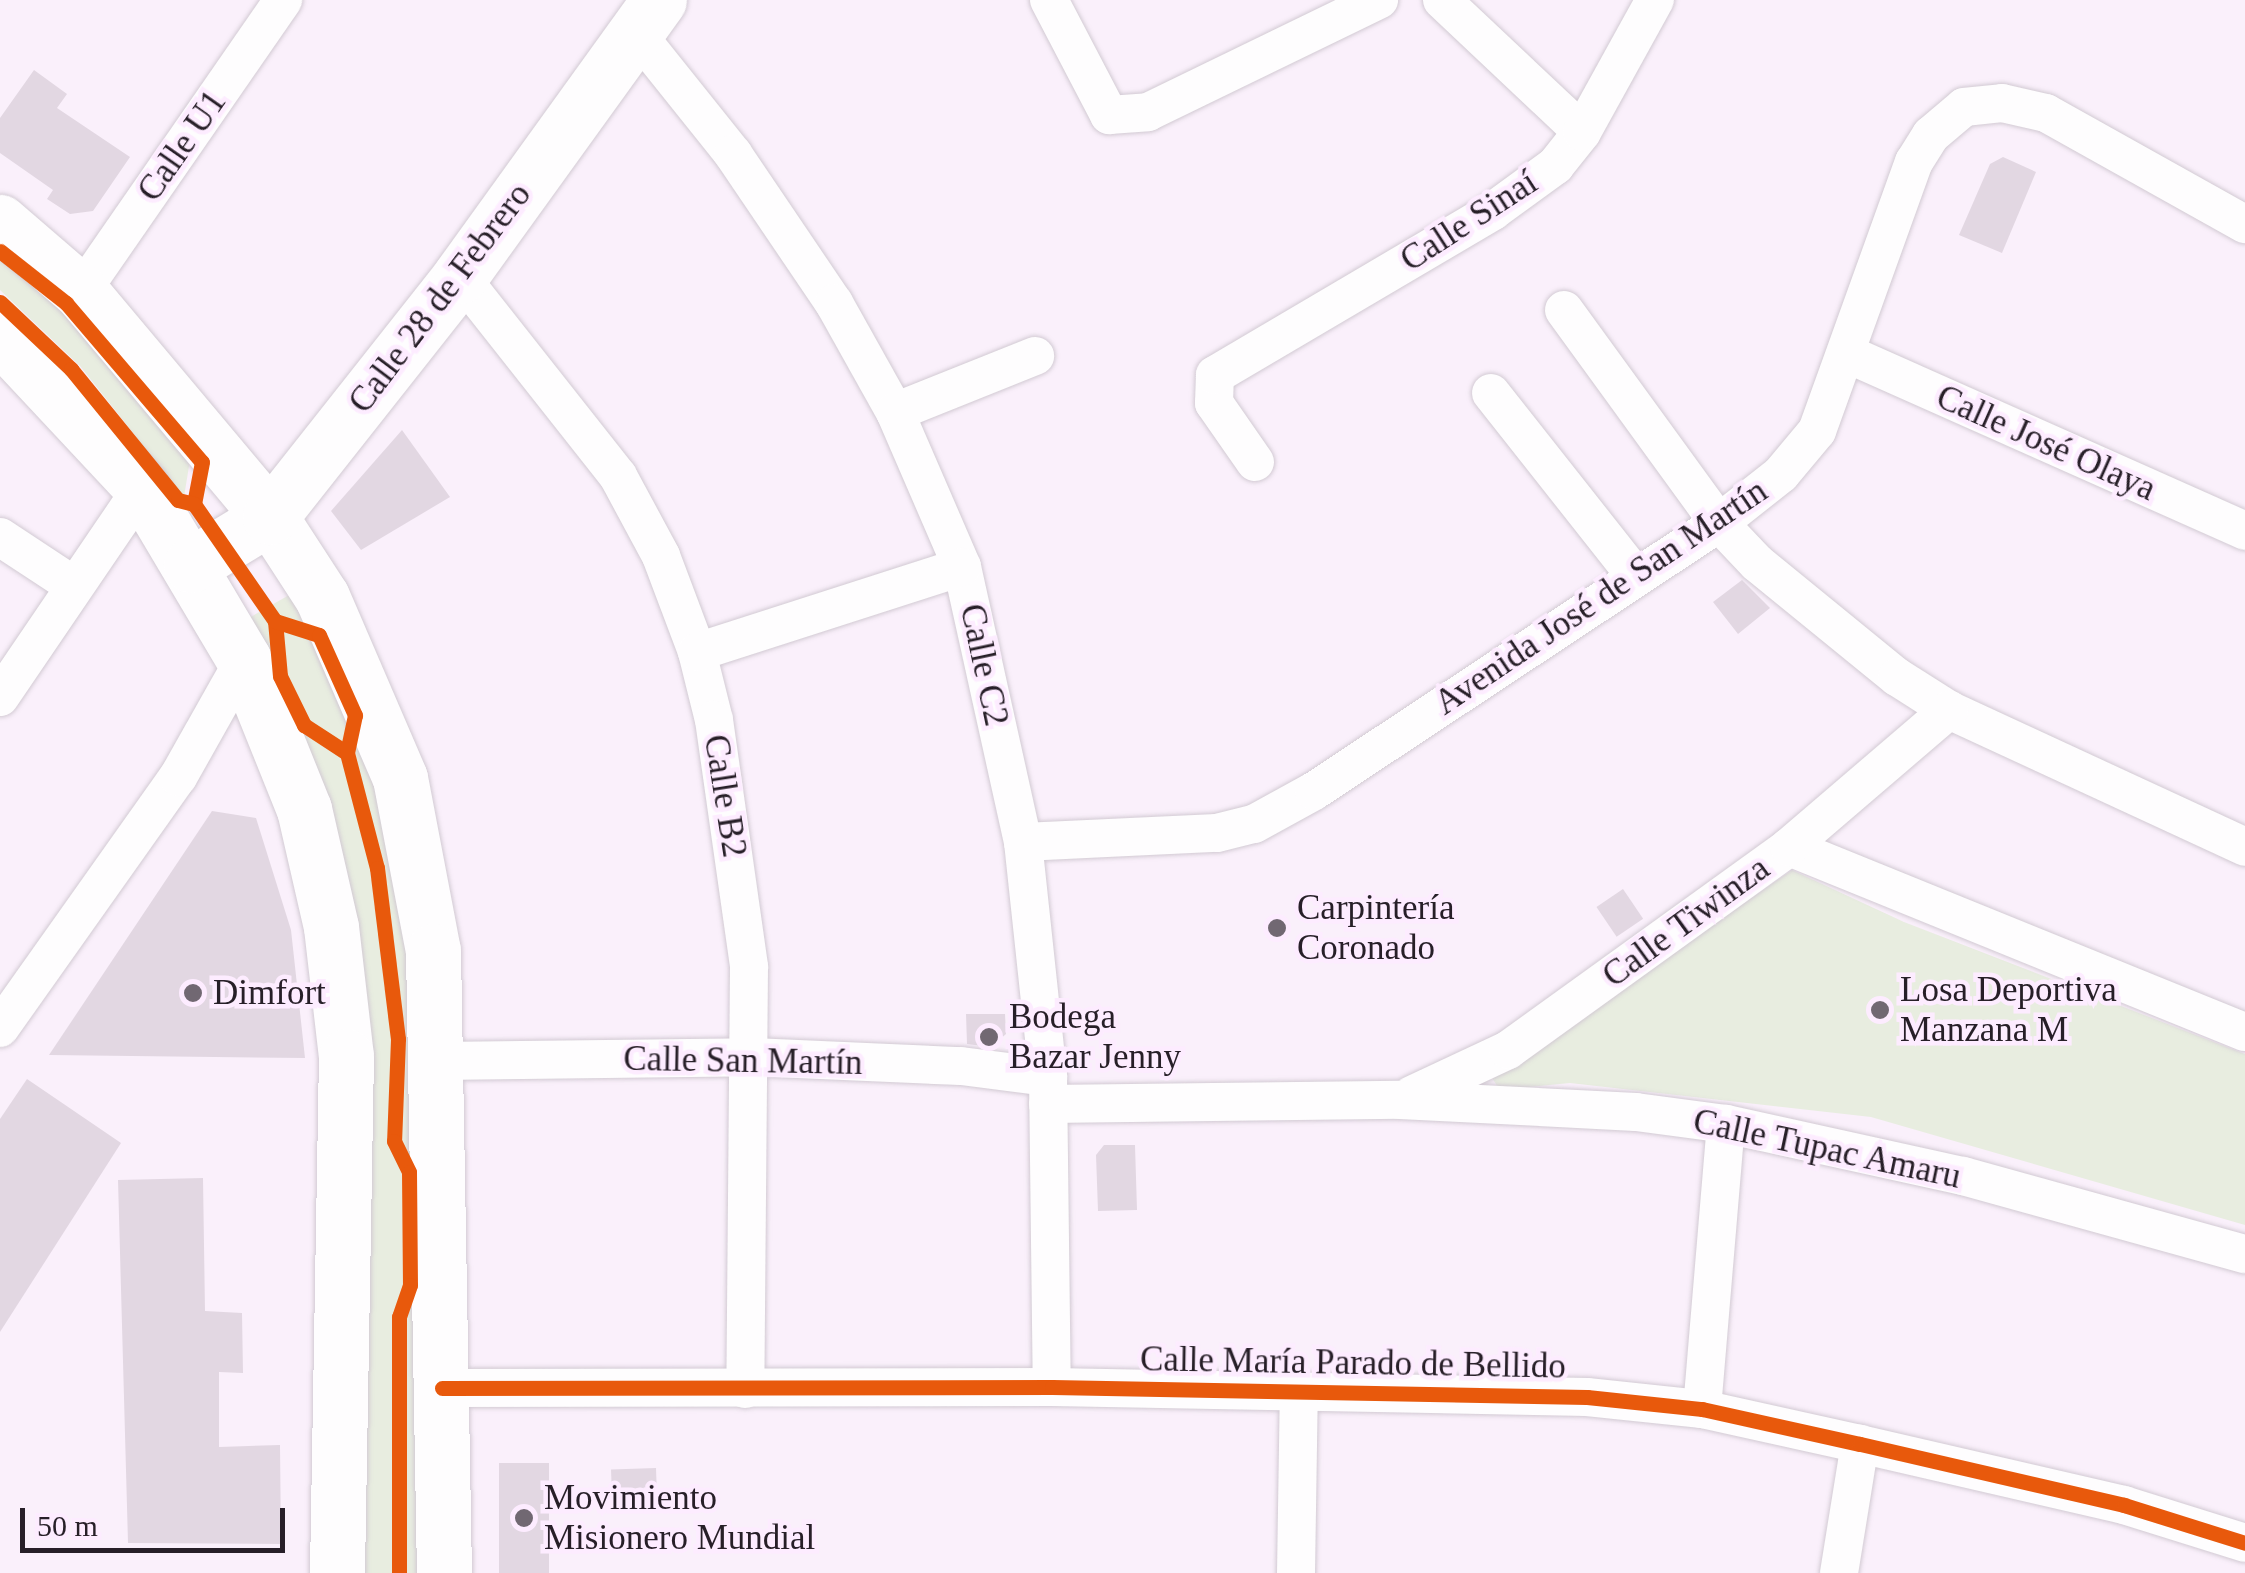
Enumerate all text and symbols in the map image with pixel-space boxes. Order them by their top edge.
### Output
street label: Calle U1 [129,83,235,209]
street label: Calle Sinaí [1393,161,1545,281]
street label: Calle 28 de Febrero [340,175,540,421]
street label: Calle José Olaya [1930,376,2162,510]
street label: Avenida José de San Martín [1427,470,1775,724]
street label: Calle C2 [951,600,1017,730]
street label: Calle B2 [695,732,755,860]
street label: Calle Tiwinza [1594,847,1778,997]
place label: Carpintería Coronado [1297,887,1454,969]
marker: Carpintería Coronado [1266,917,1288,939]
place label: Losa Deportiva Manzana M [1900,969,2117,1051]
place label: Dimfort [213,972,326,1014]
marker: Dimfort [182,982,204,1004]
place label: Bodega Bazar Jenny [1009,996,1181,1078]
marker: Losa Deportiva Manzana M [1869,999,1891,1021]
marker: Bodega Bazar Jenny [978,1026,1000,1048]
street label: Calle San Martín [623,1038,863,1084]
street label: Calle Tupac Amaru [1688,1100,1966,1198]
street label: Calle María Parado de Bellido [1140,1338,1566,1388]
place label: Movimiento Misionero Mundial [544,1477,815,1559]
scale bar [25,1488,290,1550]
marker: Movimiento Misionero Mundial [513,1507,535,1529]
text: 50 m [37,1509,98,1542]

